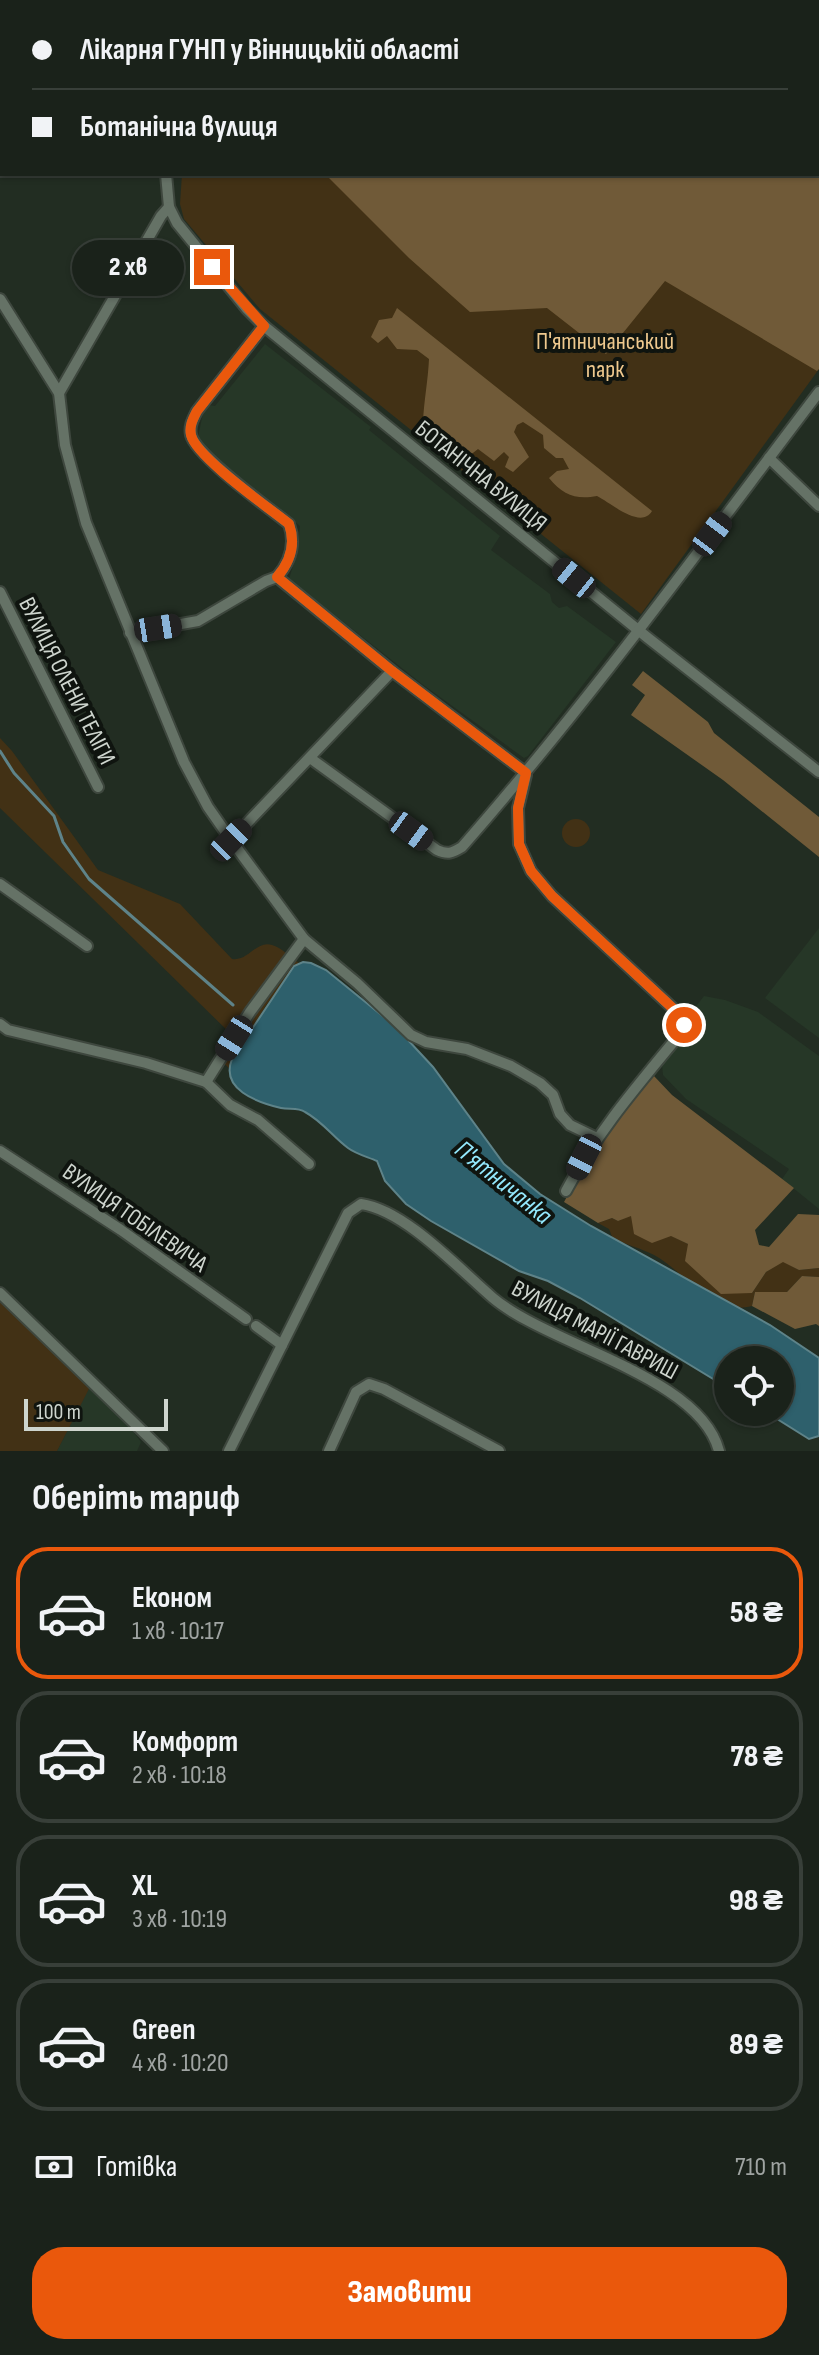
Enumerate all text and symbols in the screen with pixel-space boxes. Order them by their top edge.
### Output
text: Лікарня ГУНП у Вінницькій області [80,32,459,68]
text: Ботанічна вулиця [80,109,277,145]
callout: 2 хв [72,239,184,295]
route end [194,249,230,285]
text: 2 хв [109,252,147,283]
park label: П'ятничанський парк [536,327,674,384]
street label: БОТАНІЧНА ВУЛИЦЯ [409,414,553,538]
car [688,508,736,560]
car [548,554,600,602]
street label: ВУЛИЦЯ ОЛЕНИ ТЕЛІГИ [12,592,122,770]
car [132,612,184,644]
car [385,807,437,855]
car [206,814,256,866]
route start [666,1007,702,1043]
car [211,1011,257,1065]
car [562,1130,606,1184]
water label: П'ятничанка [448,1134,558,1232]
street label: ВУЛИЦЯ ТОБІЛЕВИЧА [57,1157,214,1279]
street label: ВУЛИЦЯ МАРІЇ ГАВРИШ [507,1274,683,1386]
map controls [714,1346,794,1426]
button: locate [714,1346,794,1426]
scale bar [24,1395,168,1431]
text: 100 m [36,1399,81,1426]
text: Оберіть тариф [32,1477,240,1520]
icon: car [36,1577,108,1649]
text: Економ [132,1580,212,1616]
text: 58 ₴ [730,1595,783,1631]
text: 1 хв · 10:17 [132,1616,224,1647]
icon: car [36,1721,108,1793]
text: Комфорт [132,1724,238,1760]
text: 78 ₴ [730,1739,783,1775]
text: 2 хв · 10:18 [132,1760,227,1791]
icon: car [36,1865,108,1937]
text: XL [132,1868,158,1904]
text: 98 ₴ [729,1883,783,1919]
text: 3 хв · 10:19 [132,1904,227,1935]
icon: car [36,2009,108,2081]
text: Green [132,2012,196,2048]
text: 89 ₴ [729,2027,783,2063]
text: 4 хв · 10:20 [132,2048,229,2079]
icon: cash [32,2145,76,2189]
text: Готівка [96,2149,177,2185]
text: 710 m [735,2152,787,2183]
button: Замовити [32,2247,787,2339]

